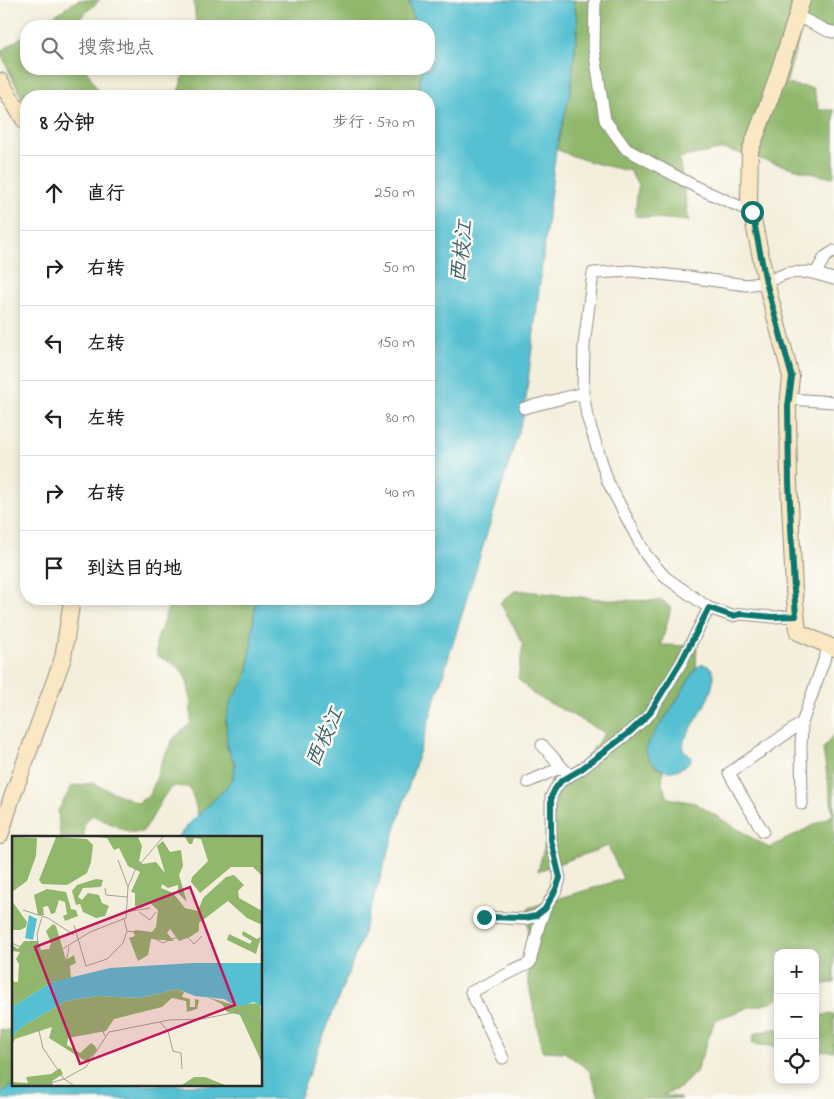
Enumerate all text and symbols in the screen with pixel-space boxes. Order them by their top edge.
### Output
search box [20,20,435,75]
icon: search [38,34,66,62]
text: 搜索地点 [78,35,154,62]
text: 8 分钟 [40,109,95,139]
text: 步行 · 570 m [333,111,415,135]
icon: ahead [40,179,68,207]
text: 直行 [87,181,125,208]
text: 250 m [375,181,415,205]
route start [741,201,764,224]
water label: 西枝江 [444,217,482,284]
icon: right [40,254,68,282]
text: 右转 [87,256,125,283]
text: 50 m [383,256,415,280]
icon: left [40,329,68,357]
text: 左转 [87,331,125,358]
text: 150 m [377,331,415,355]
icon: left [40,404,68,432]
text: 左转 [87,406,125,433]
text: 80 m [386,406,415,430]
icon: right [40,479,68,507]
text: 右转 [87,481,125,508]
text: 40 m [385,481,415,505]
icon: arrive [40,554,68,582]
text: 到达目的地 [87,556,182,583]
water label: 西枝江 [299,702,353,773]
inset map [12,836,262,1086]
route end [473,906,496,929]
map controls [774,949,819,1084]
button: + [774,949,819,994]
button: − [774,994,819,1039]
button: locate [774,1039,819,1084]

